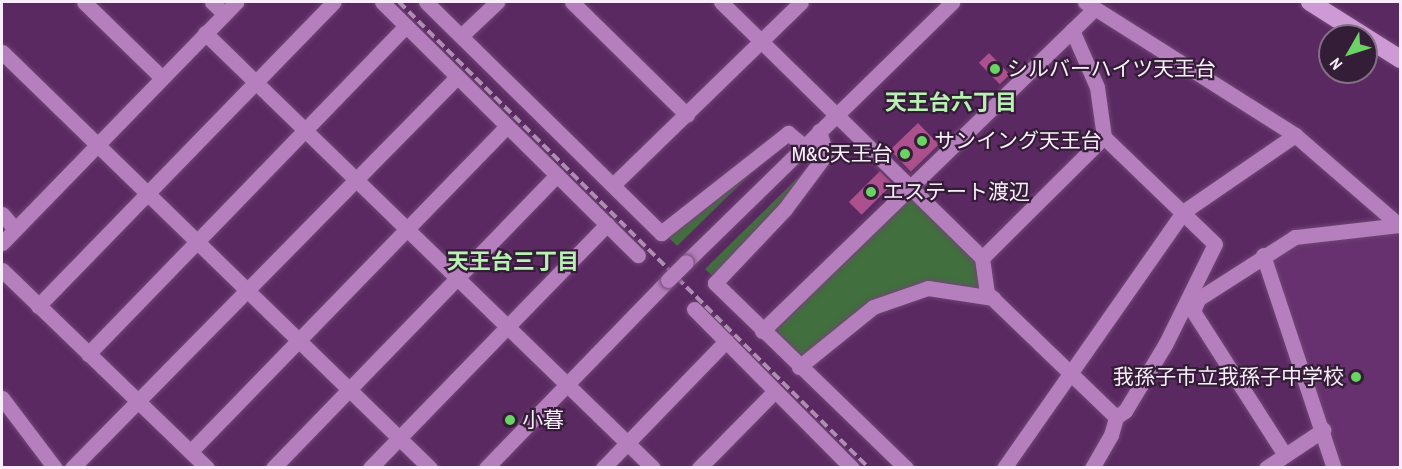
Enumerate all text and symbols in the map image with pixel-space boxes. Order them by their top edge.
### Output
north arrow [1318,24,1378,84]
text: N [1324,53,1347,75]
place label: シルバーハイツ天王台 [1007,56,1217,82]
marker: シルバーハイツ天王台 [988,62,1002,76]
district label: 天王台六丁目 [885,90,1017,116]
place label: サンイング天王台 [934,128,1102,154]
marker: サンイング天王台 [915,134,929,148]
place label: M&C天王台 [792,141,893,167]
marker: M&C天王台 [898,147,912,161]
place label: エステート渡辺 [883,179,1030,205]
marker: エステート渡辺 [864,185,878,199]
district label: 天王台三丁目 [447,249,579,275]
place label: 我孫子市立我孫子中学校 [1113,364,1344,390]
marker: 我孫子市立我孫子中学校 [1349,370,1363,384]
place label: 小暮 [522,407,564,433]
marker: 小暮 [503,413,517,427]

